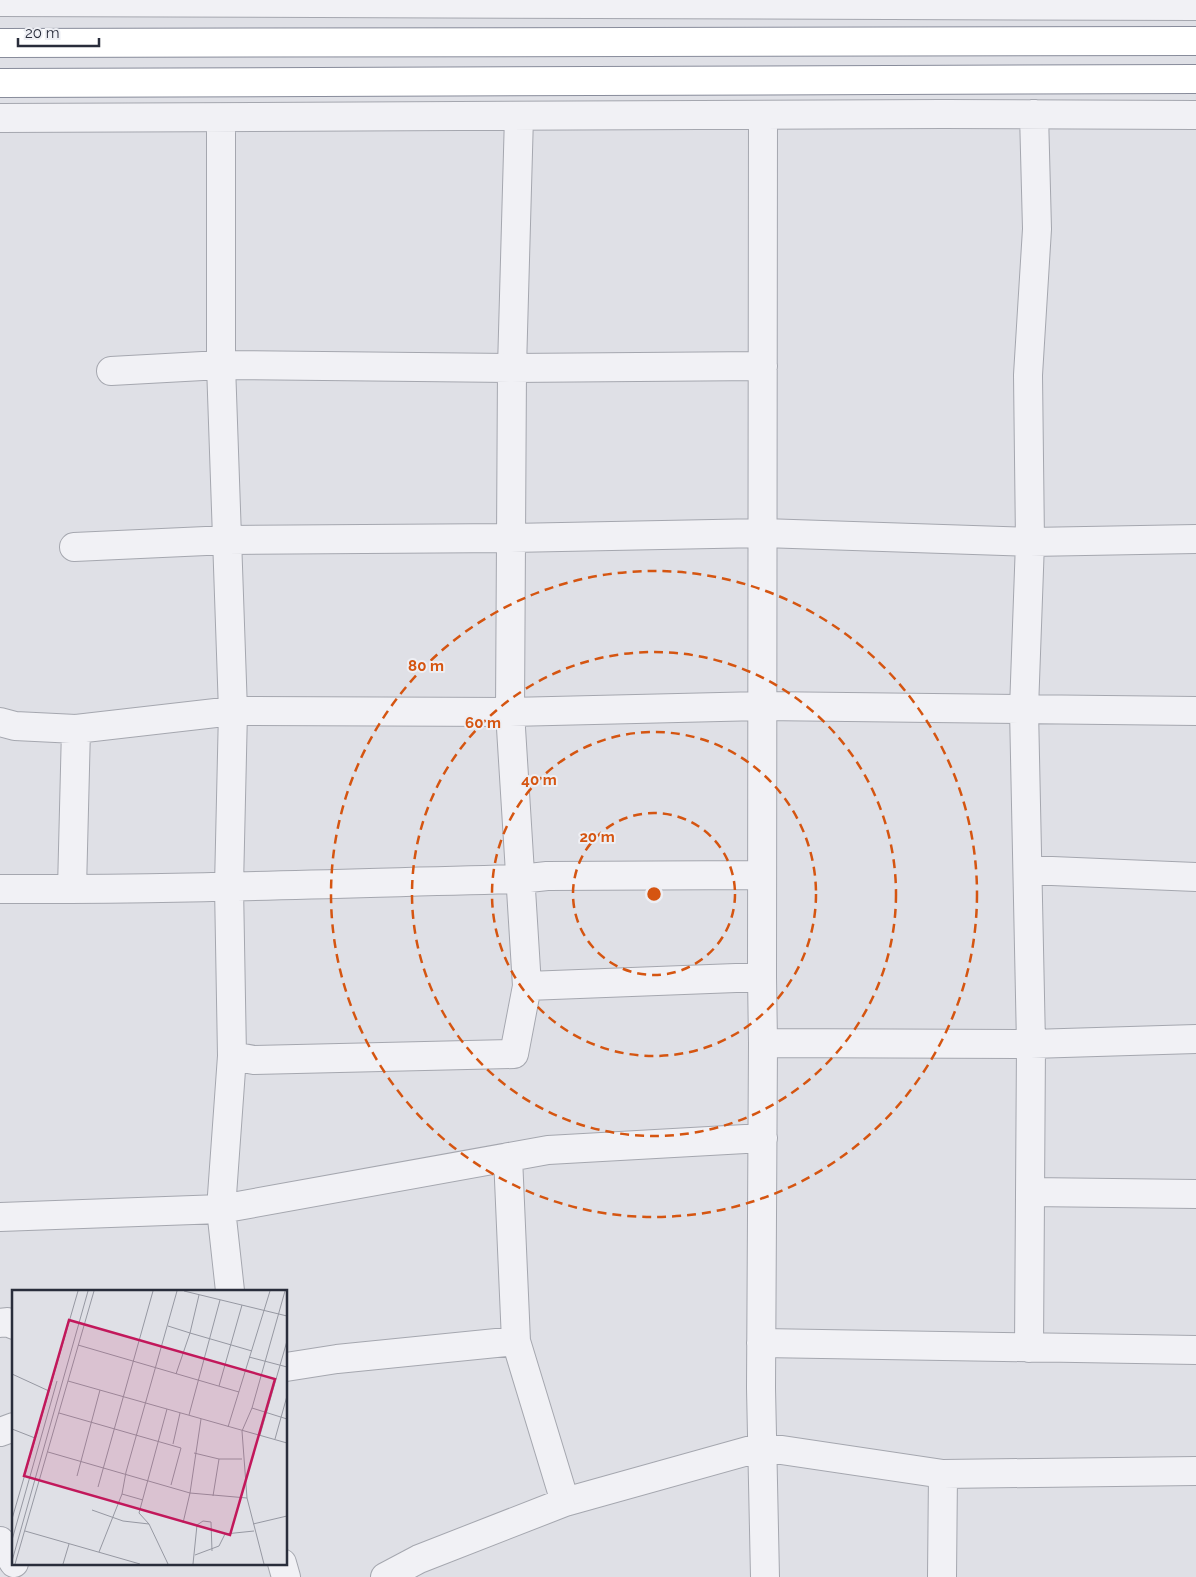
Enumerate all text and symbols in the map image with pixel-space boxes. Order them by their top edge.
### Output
scale bar [18,15,99,47]
text: 20 m [25,24,60,42]
text: 80 m [408,657,444,675]
text: 60 m [465,714,501,732]
text: 40 m [521,771,557,789]
text: 20 m [579,828,615,846]
centre of rings [645,885,663,903]
inset map [12,1290,288,1564]

